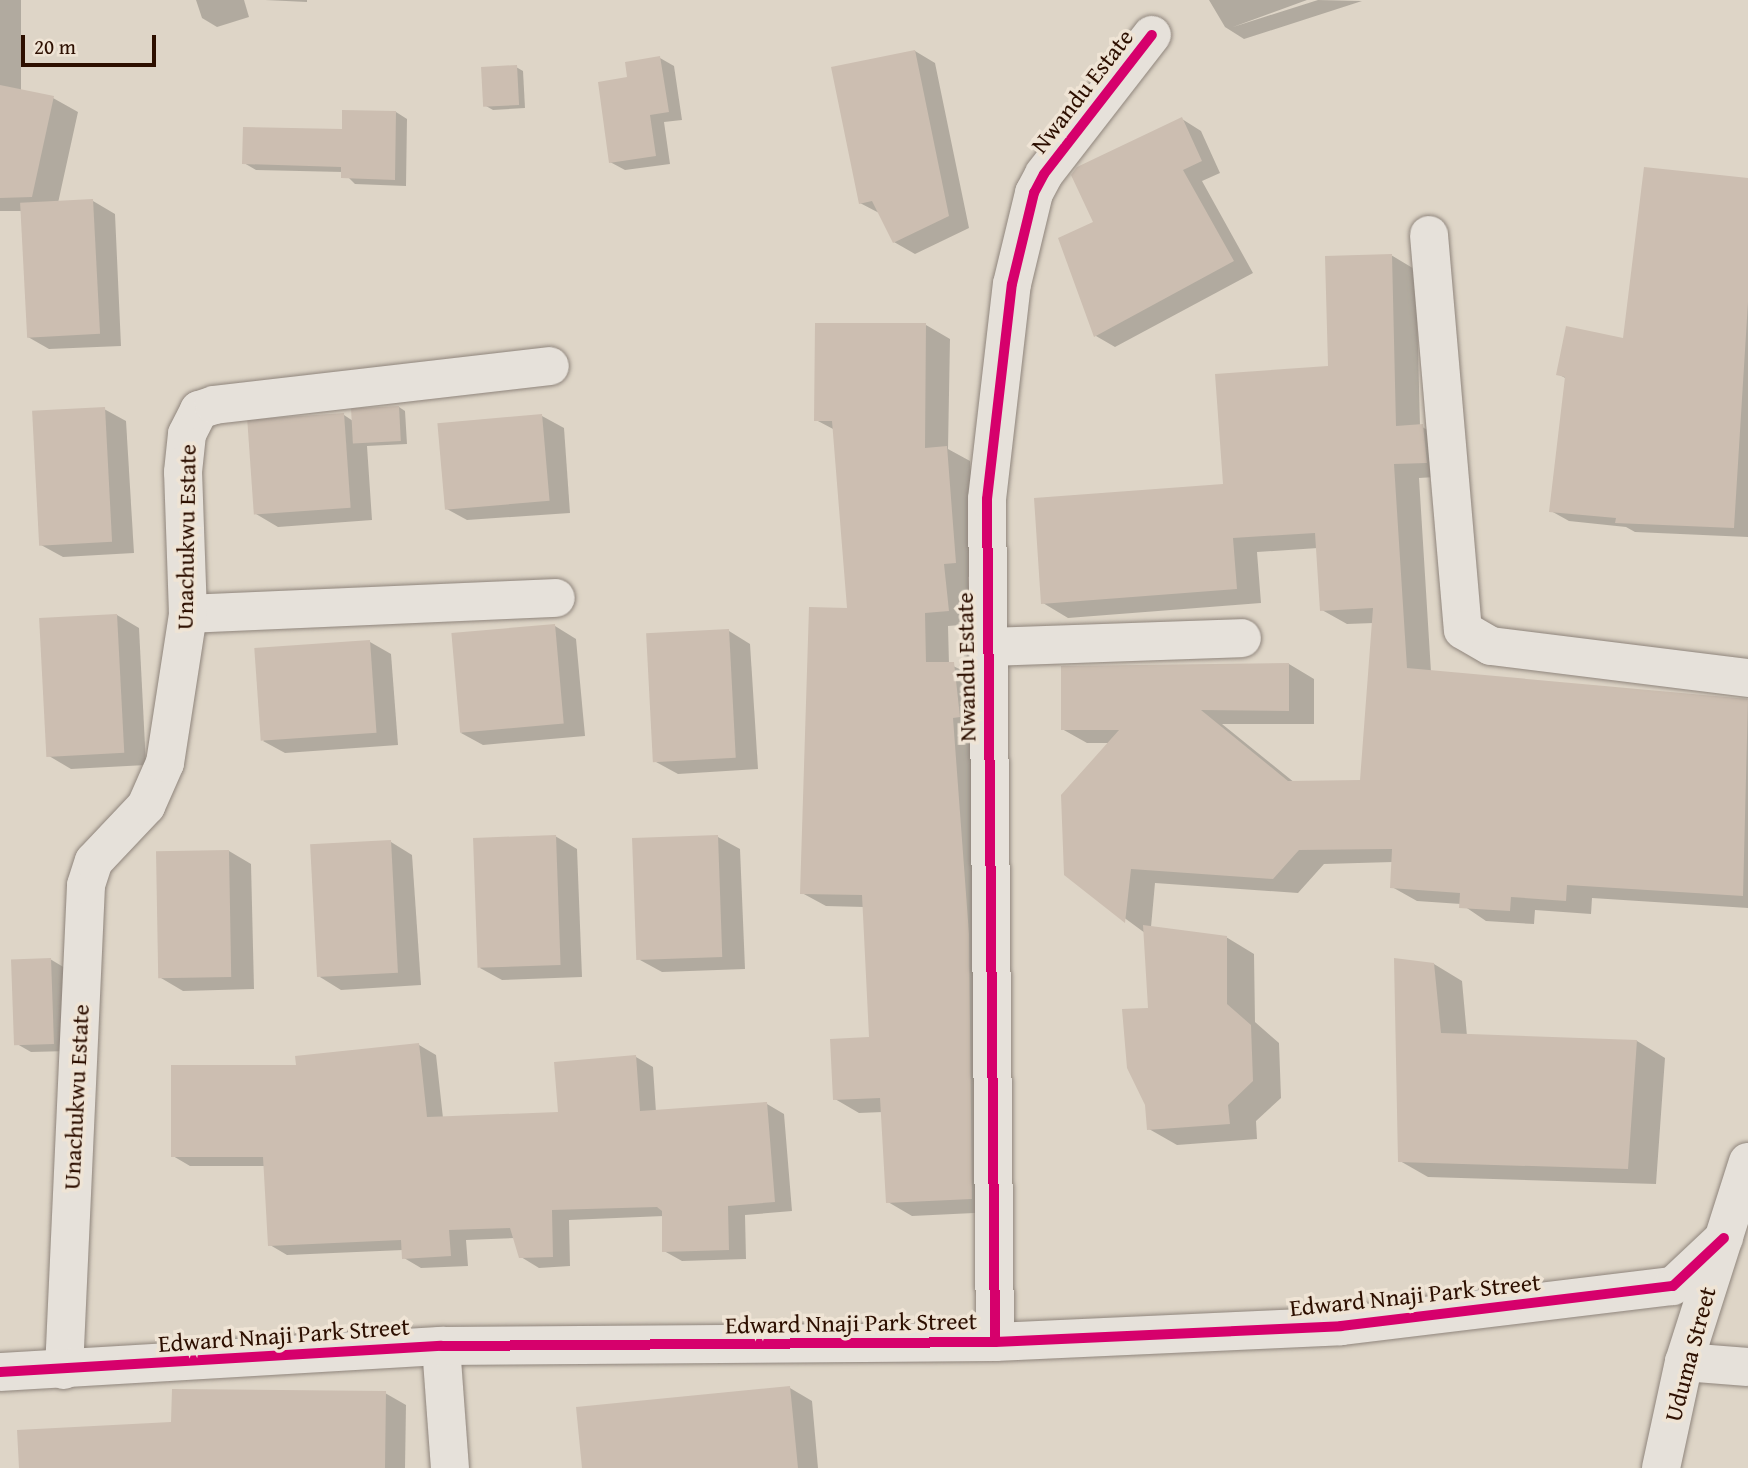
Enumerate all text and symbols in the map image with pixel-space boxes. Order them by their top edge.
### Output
scale bar [24,21,159,65]
street label: Nwandu Estate [1025,23,1139,159]
text: 20 m [34,31,76,62]
street label: Unachukwu Estate [170,444,202,630]
street label: Nwandu Estate [950,592,982,742]
street label: Unachukwu Estate [57,1003,95,1191]
street label: Edward Nnaji Park Street [1288,1268,1542,1322]
street label: Uduma Street [1658,1283,1722,1425]
street label: Edward Nnaji Park Street [725,1306,977,1340]
street label: Edward Nnaji Park Street [157,1312,411,1358]

